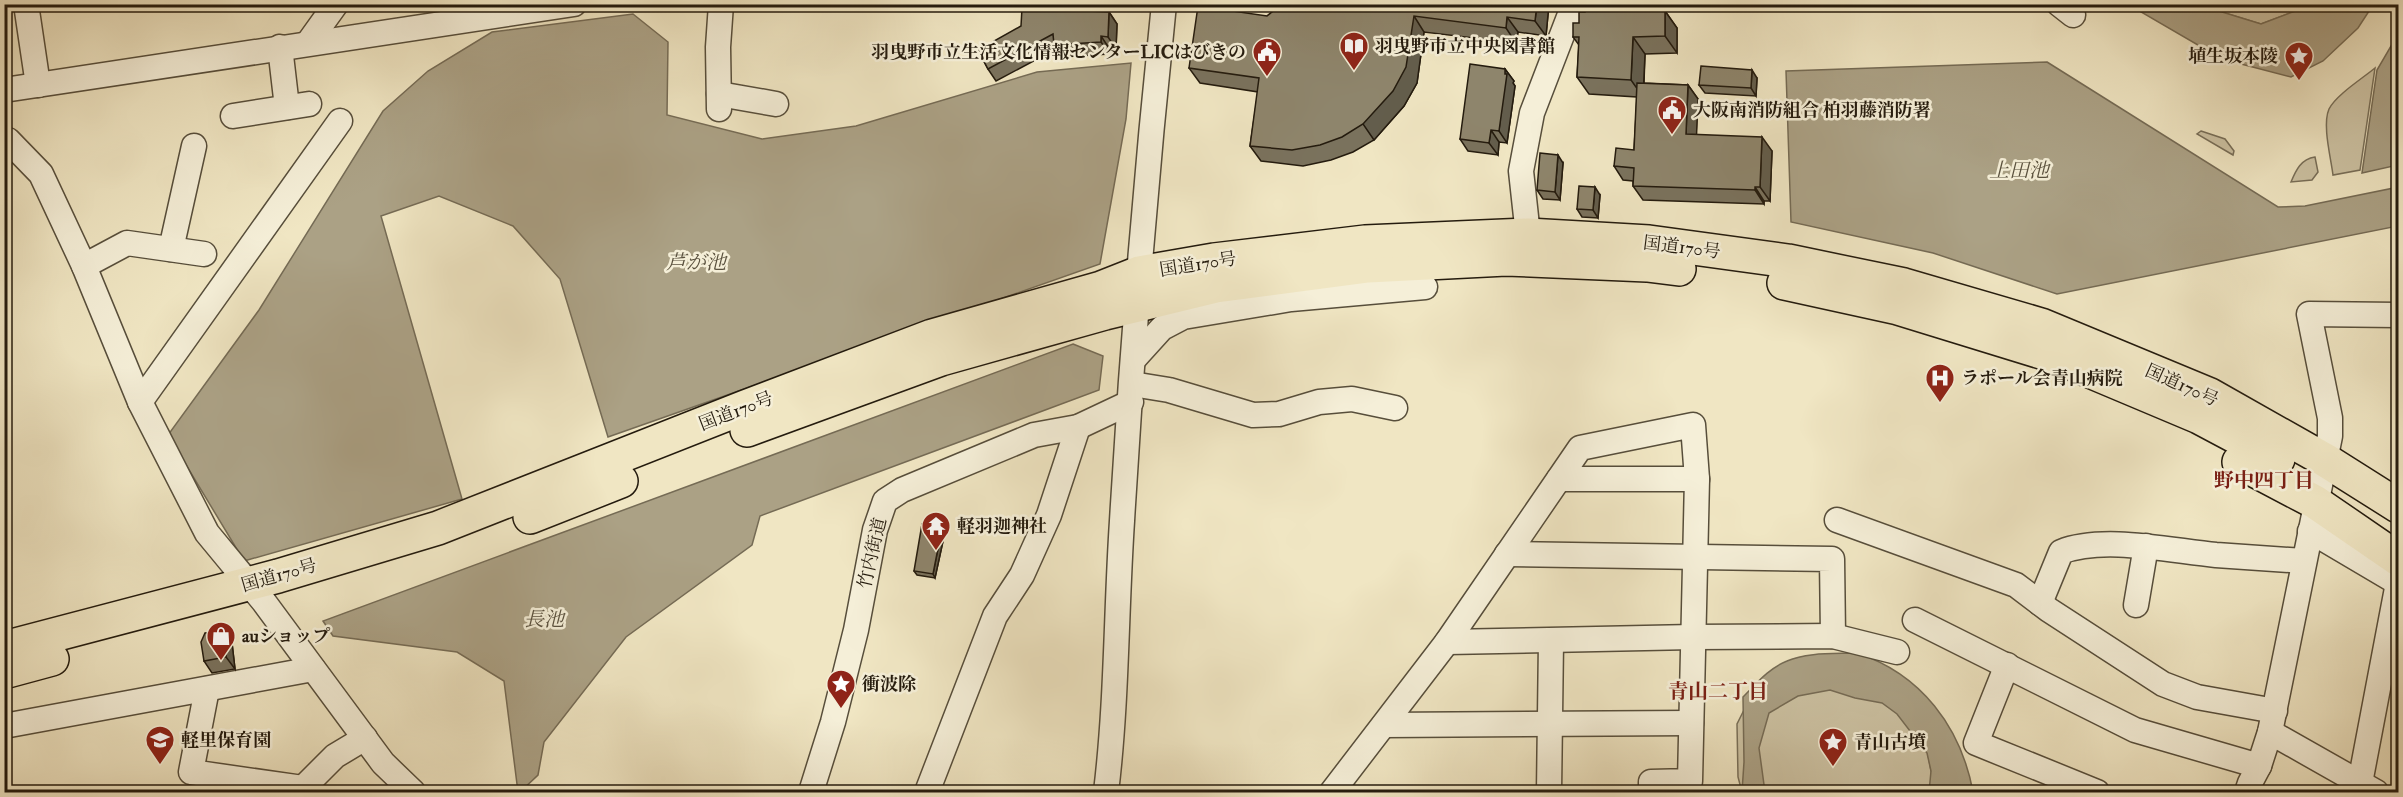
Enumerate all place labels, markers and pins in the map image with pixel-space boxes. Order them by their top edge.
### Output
library icon: 羽曳野市立中央図書館 [1338,30,1370,72]
place label: 羽曳野市立中央図書館 [1375,35,1555,58]
public building icon: 羽曳野市立生活文化情報センターLICはびきの [1251,36,1283,78]
place icon: 埴生坂本陵 [2283,40,2315,82]
place label: 羽曳野市立生活文化情報センターLICはびきの [871,41,1246,64]
place label: 埴生坂本陵 [2188,45,2278,68]
public building icon: 大阪南消防組合 柏羽藤消防署 [1656,94,1688,136]
place label: 大阪南消防組合 柏羽藤消防署 [1693,99,1931,122]
hospital icon: ラポール会青山病院 [1924,362,1956,404]
place label: ラポール会青山病院 [1961,367,2123,390]
temple icon: 軽羽迦神社 [920,510,952,552]
place label: 軽羽迦神社 [957,515,1047,538]
shop icon: auショップ [205,620,237,662]
place label: auショップ [242,625,330,648]
place icon: 衝波除 [825,668,857,710]
place label: 衝波除 [862,673,916,696]
school or university icon: 軽里保育園 [144,724,176,766]
place icon: 青山古墳 [1817,726,1849,768]
place label: 軽里保育園 [181,729,271,752]
place label: 青山古墳 [1854,731,1926,754]

